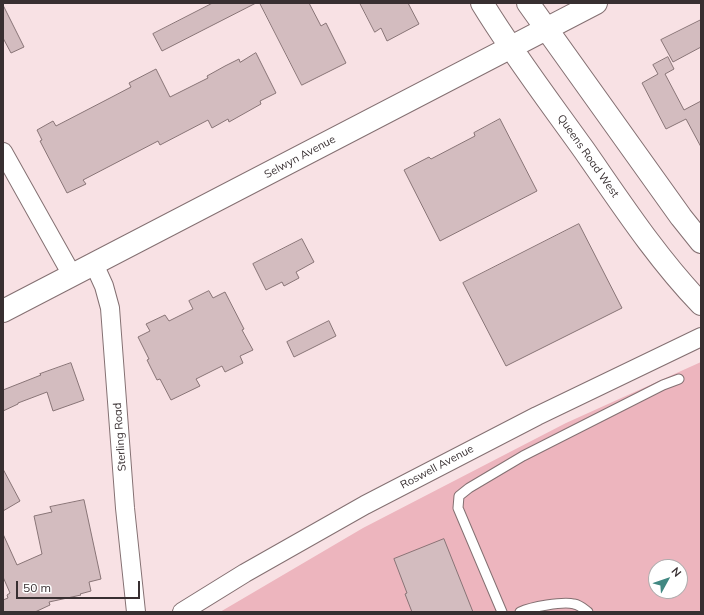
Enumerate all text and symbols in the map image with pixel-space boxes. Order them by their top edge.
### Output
street label: Queens Road West [554,112,622,200]
street label: Selwyn Avenue [262,133,338,181]
street label: Sterling Road [111,402,129,472]
street label: Roswell Avenue [398,442,476,492]
north arrow [648,559,688,599]
text: N [668,564,684,580]
scale bar [18,573,142,599]
text: 50 m [23,580,51,595]

